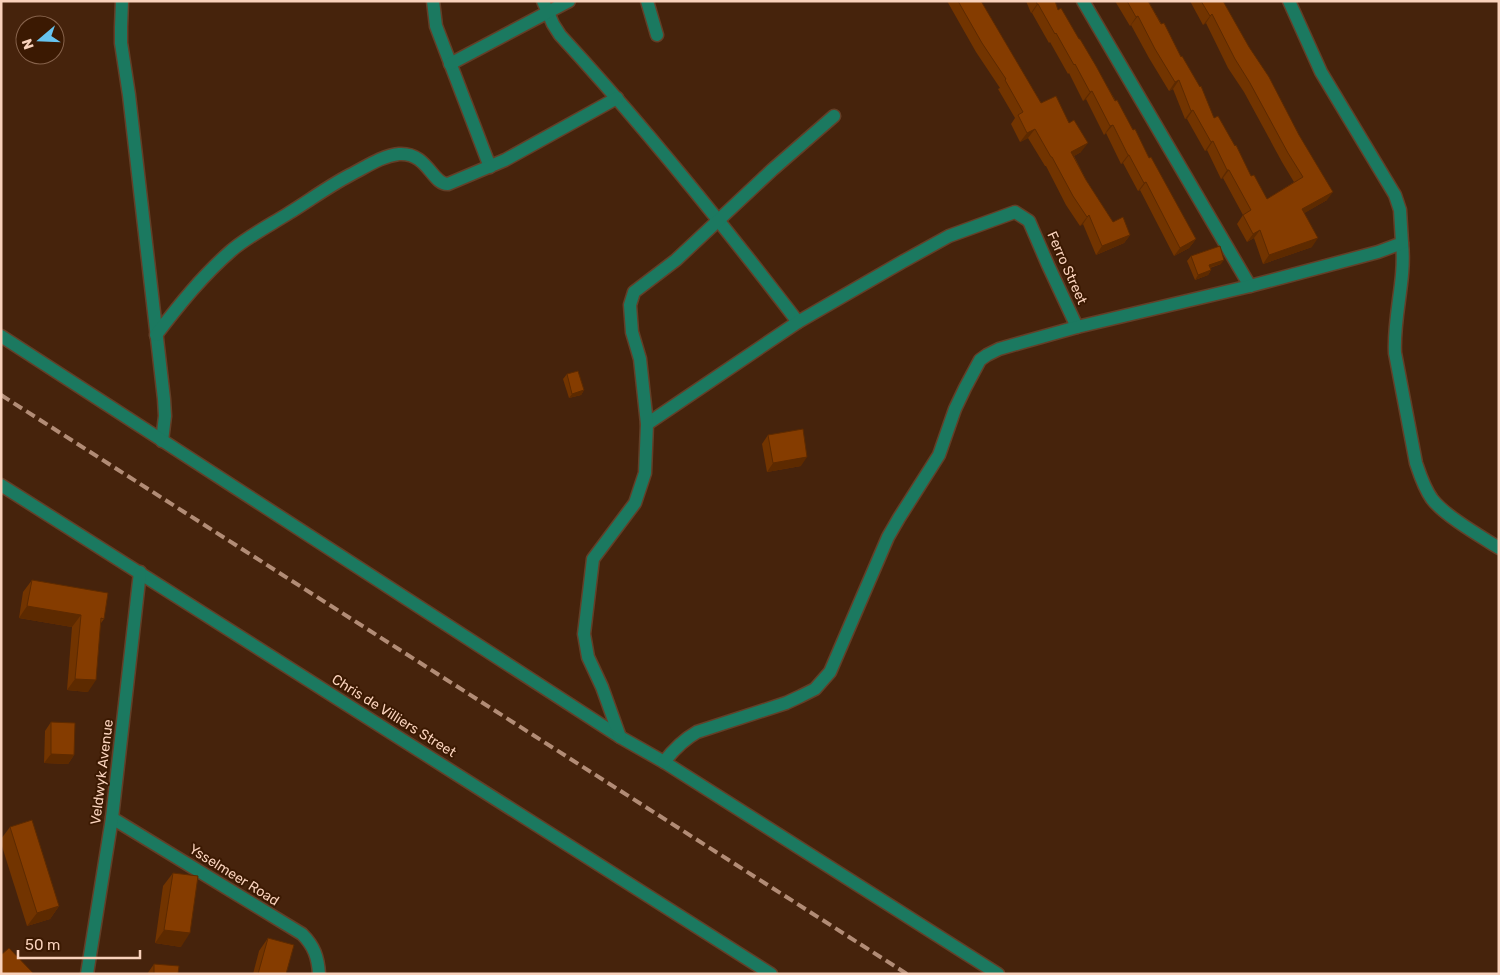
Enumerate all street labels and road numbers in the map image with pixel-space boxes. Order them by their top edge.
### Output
street label: Ferro Street [1043,229,1091,308]
street label: Chris de Villiers Street [329,671,460,761]
street label: Veldwyk Avenue [87,718,117,826]
street label: Ysselmeer Road [186,840,282,910]

